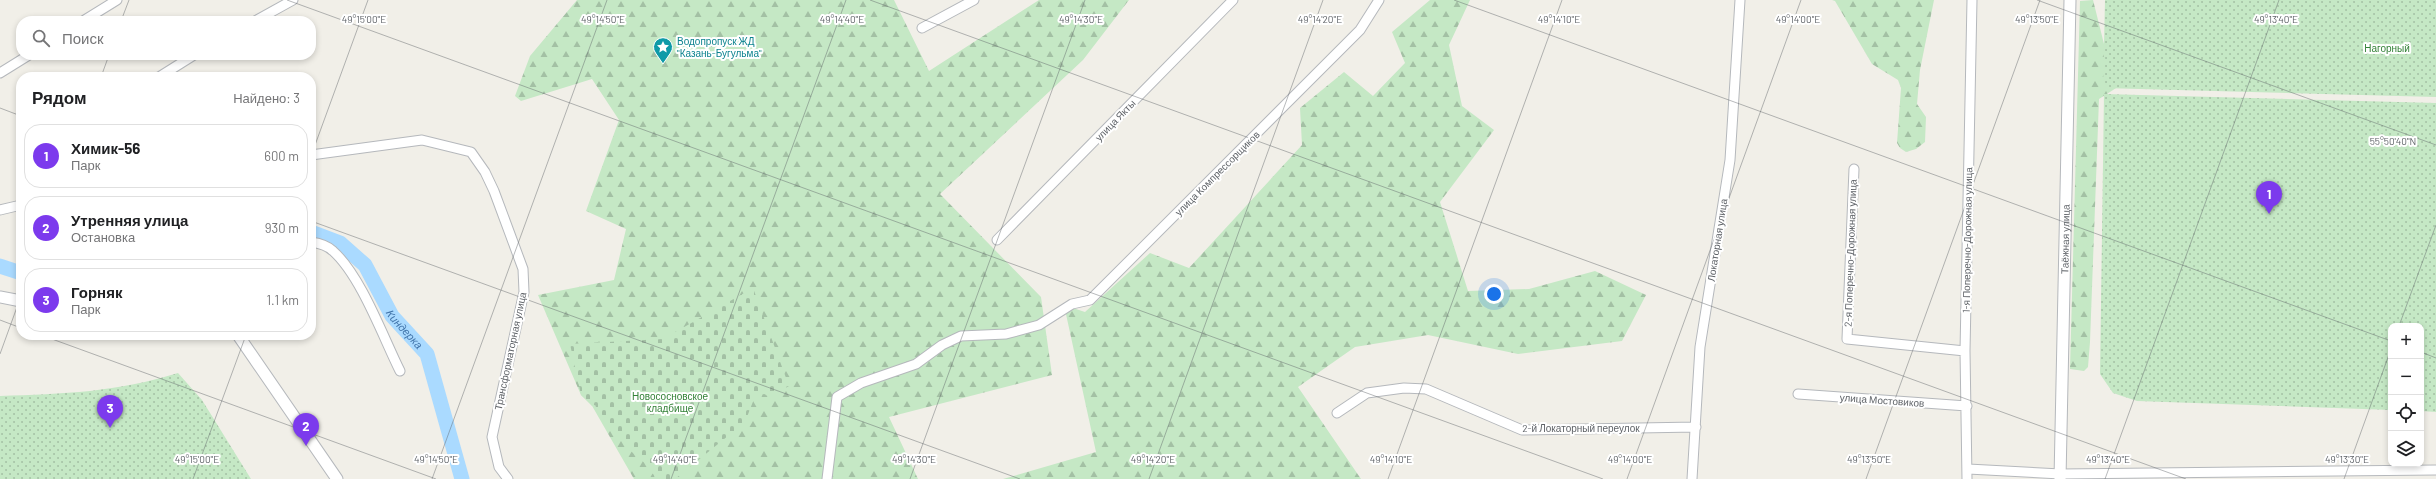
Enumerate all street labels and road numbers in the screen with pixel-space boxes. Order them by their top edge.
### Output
street label: улица Якты [1092,97,1138,143]
street label: улица Компрессорщиков [1172,128,1262,218]
street label: 1-я Поперечно-Дорожная улица [1960,167,1974,313]
street label: 2-я Поперечно-Дорожная улица [1841,179,1859,327]
street label: Локаторная улица [1705,197,1730,282]
street label: Таёжная улица [2058,204,2072,274]
street label: Трансформаторная улица [492,290,528,411]
street label: улица Мостовиков [1839,391,1925,409]
street label: 2-й Локаторный переулок [1522,422,1640,434]

